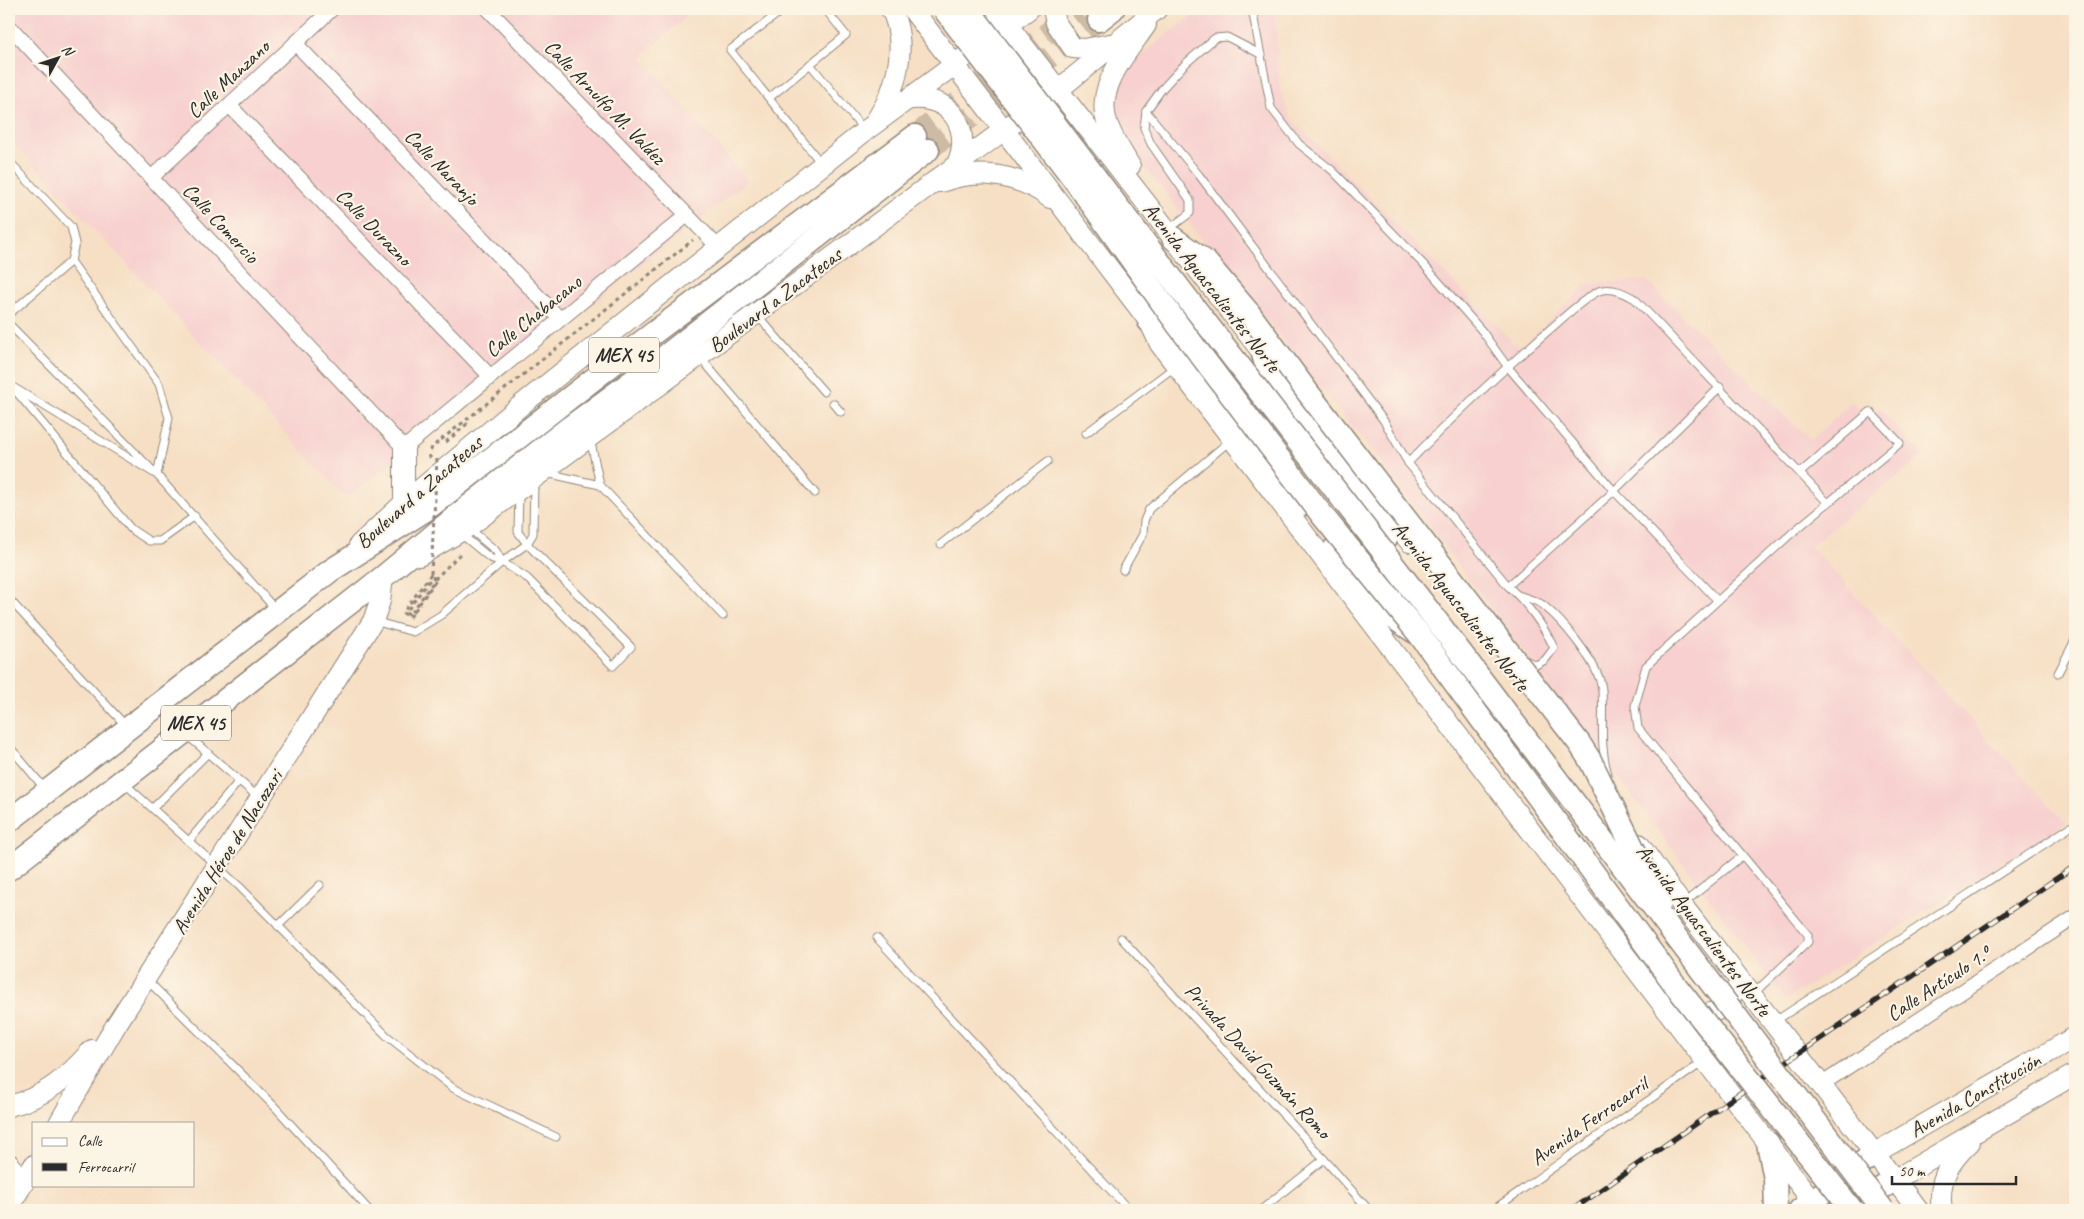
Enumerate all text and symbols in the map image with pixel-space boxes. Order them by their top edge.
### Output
north arrow [32,32,82,82]
street label: Calle Manzano [181,32,277,124]
street label: Calle Arnulfo M. Valdez [539,34,672,171]
text: N [58,41,78,61]
street label: Calle Naranjo [399,123,487,213]
street label: Calle Comercio [177,177,266,270]
street label: Calle Durazno [331,183,419,273]
street label: Avenida Aguascalientes Norte [1138,197,1287,378]
street label: Boulevard a Zacatecas [703,240,848,359]
street label: Calle Chabacano [479,268,588,363]
road number: MEX 45 [589,338,659,372]
street label: Boulevard a Zacatecas [350,428,489,554]
street label: Avenida Aguascalientes Norte [1387,516,1536,697]
road number: MEX 45 [161,706,231,740]
street label: Avenida Héroe de Nacozari [166,762,290,939]
street label: Avenida Aguascalientes Norte [1631,839,1778,1022]
street label: Calle Artículo 1.º [1881,939,1998,1027]
street label: Privada David Guzmán Romo [1179,978,1338,1146]
street label: Avenida Constitución [1905,1047,2046,1143]
street label: Avenida Ferrocarril [1525,1069,1655,1171]
legend [32,1122,195,1186]
text: Calle [78,1132,103,1151]
scale bar [1892,1154,2015,1186]
text: Ferrocarril [78,1158,136,1177]
text: 50 m [1899,1162,1926,1181]

